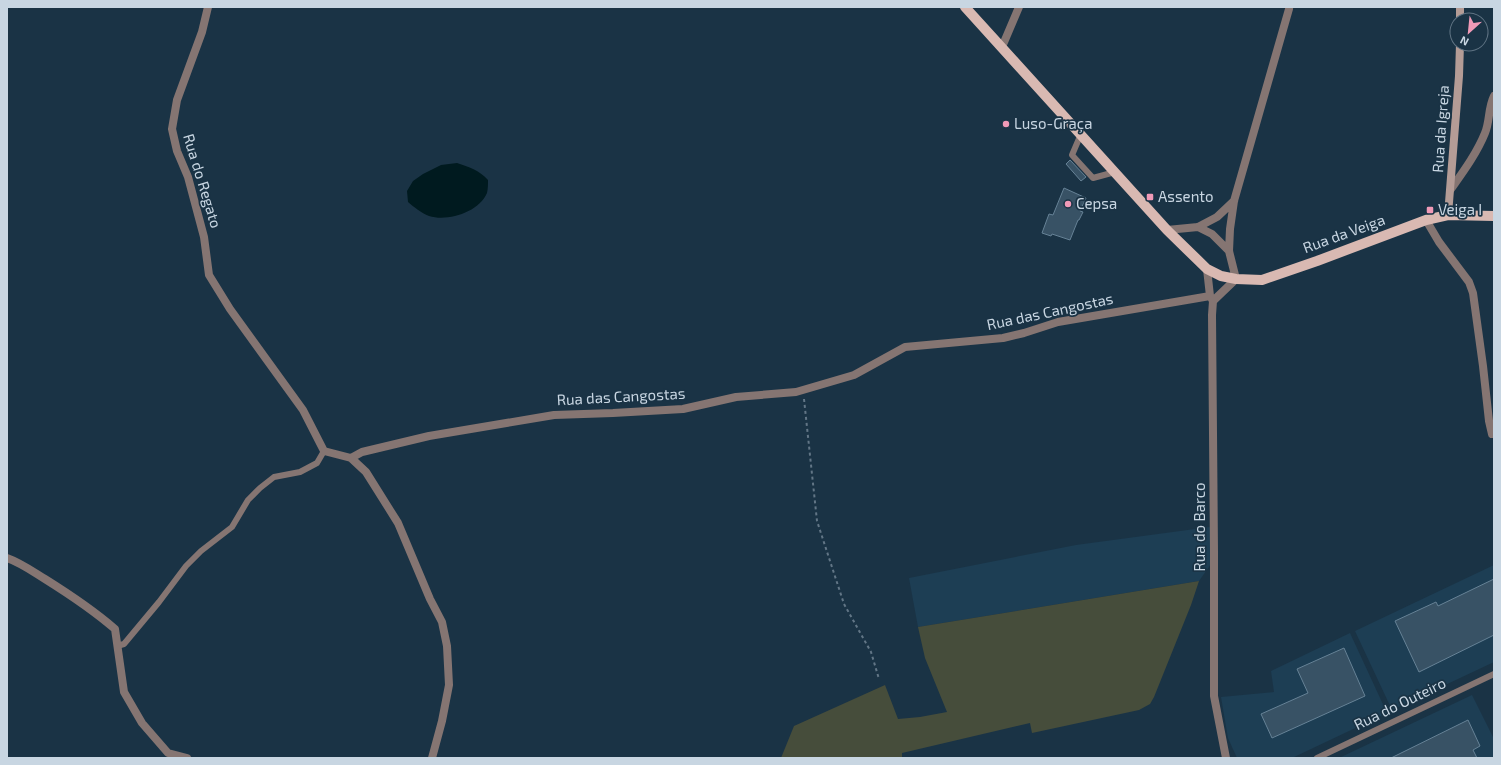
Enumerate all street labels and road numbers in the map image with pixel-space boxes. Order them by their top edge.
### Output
street label: Rua da Igreja [1428,85,1453,173]
street label: Rua do Regato [180,131,226,230]
street label: Rua da Veiga [1300,210,1387,256]
street label: Rua das Cangostas [985,289,1115,333]
street label: Rua das Cangostas [556,384,686,408]
street label: Rua do Barco [1190,483,1208,571]
street label: Rua do Outeiro [1351,673,1449,733]

